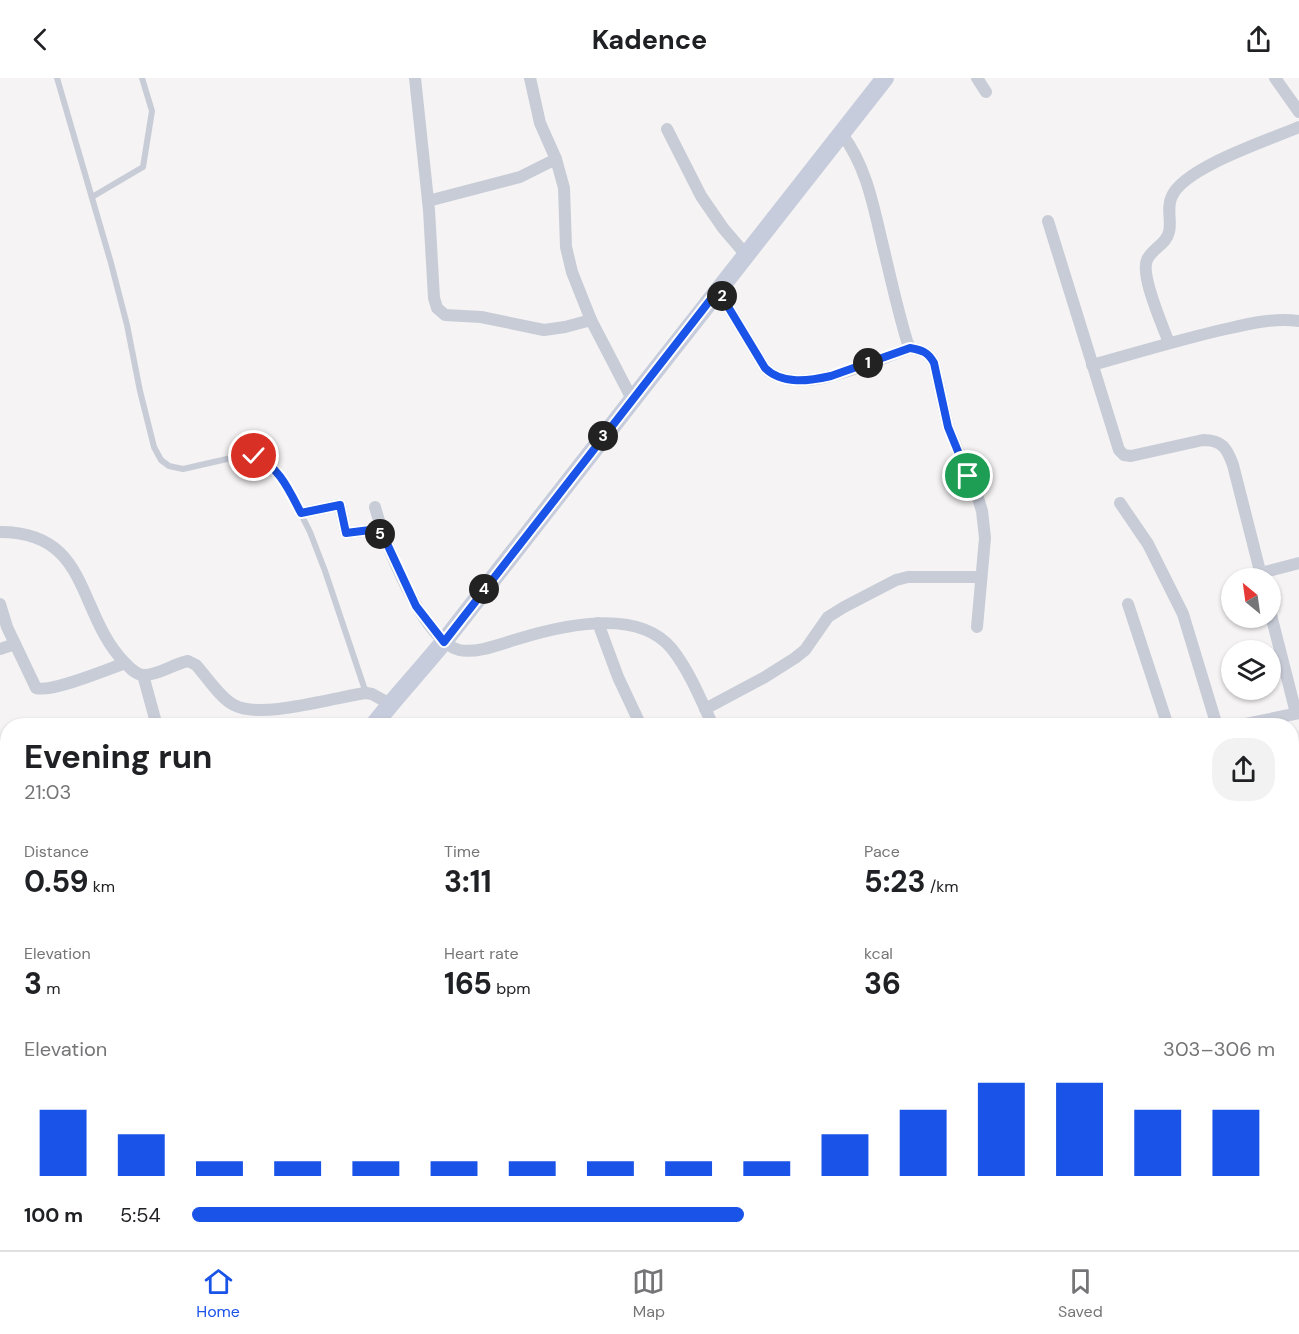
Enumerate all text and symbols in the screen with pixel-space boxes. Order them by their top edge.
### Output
text: Kadence [592,22,707,57]
icon: back [24,23,57,56]
icon: share [1242,23,1275,56]
pin: 2 [707,281,737,311]
text: 2 [717,285,727,306]
pin: 1 [853,348,883,378]
text: 1 [865,352,871,373]
pin: 3 [588,421,618,451]
text: 3 [598,425,608,446]
pin [228,430,279,481]
icon: check [237,439,270,472]
pin [942,450,993,501]
icon: arrive [951,459,984,492]
pin: 5 [365,519,395,549]
text: 5 [375,523,385,544]
north arrow [1221,568,1281,628]
map controls [1221,568,1281,700]
pin: 4 [469,574,499,604]
text: 4 [479,578,489,599]
button: layers [1221,640,1281,700]
text: Evening run [24,735,212,778]
button: share [1212,738,1275,801]
text: 21:03 [24,779,71,805]
text: Distance [24,841,89,862]
text: Time [444,841,480,862]
text: Pace [864,841,900,862]
text: 0.59 [24,862,88,901]
text: 3:11 [444,862,492,901]
text: 5:23 [864,862,926,901]
text: km [88,876,115,897]
text: /km [926,876,959,897]
text: Elevation [24,943,91,964]
text: Heart rate [444,943,519,964]
text: kcal [864,943,893,964]
text: 3 [24,964,42,1003]
text: 165 [444,964,492,1003]
text: 36 [864,964,901,1003]
text: m [42,978,61,999]
text: bpm [492,978,531,999]
text: Elevation [24,1036,107,1062]
text: 303–306 m [1163,1036,1275,1062]
text: 100 m [24,1202,83,1228]
text: 5:54 [120,1202,161,1228]
tab: Home [196,1265,240,1322]
tab: Map [632,1265,665,1322]
tab: Saved [1058,1265,1103,1322]

